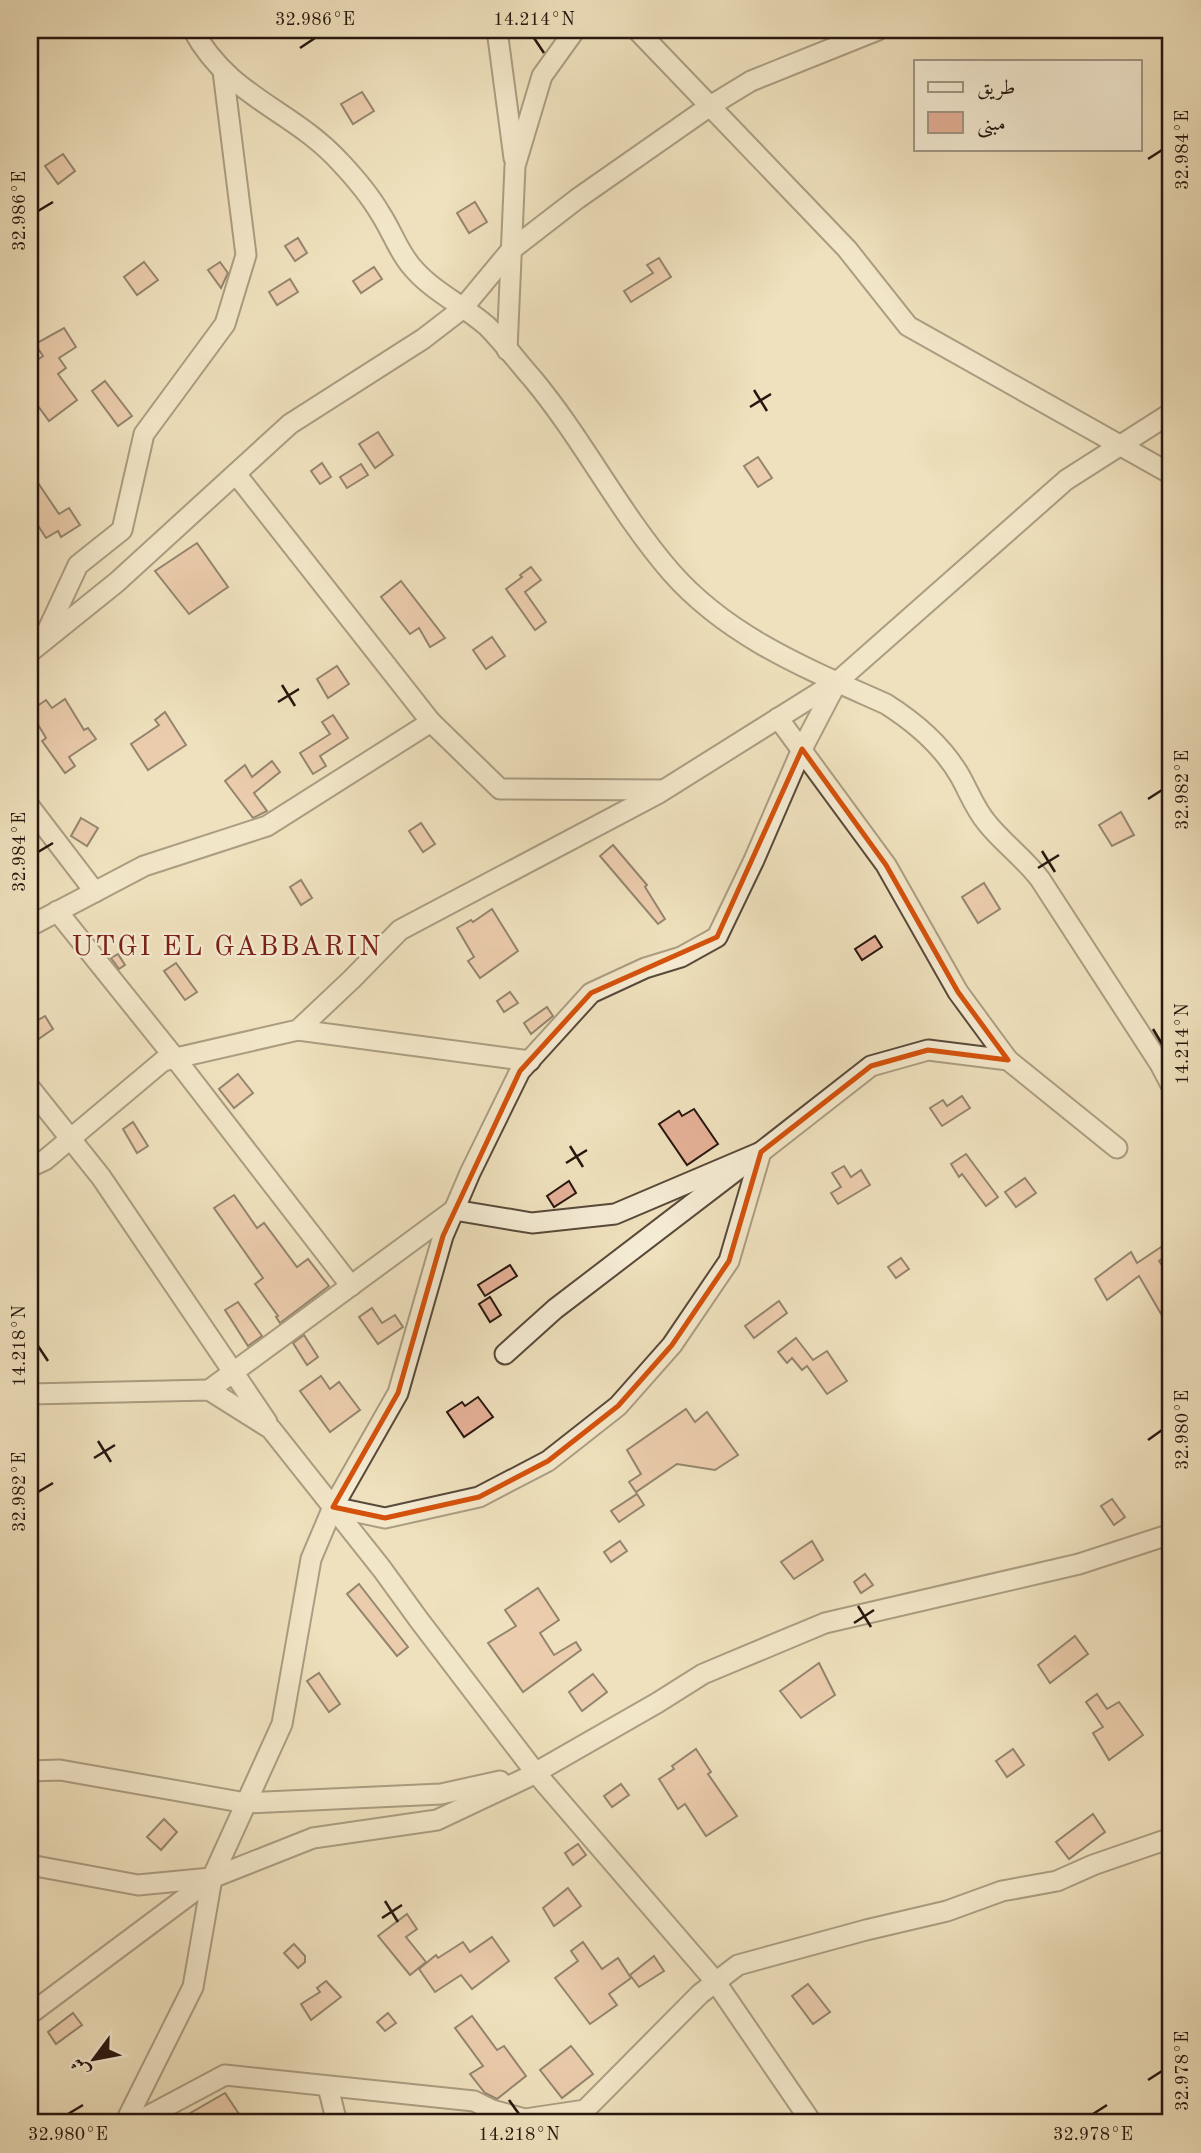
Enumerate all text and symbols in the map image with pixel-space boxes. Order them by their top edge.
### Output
text: 32.986°E [275,11,355,29]
text: 14.214°N [493,11,575,29]
legend [914,60,1142,150]
text: طريق [977,78,1015,100]
text: 32.984°E [1174,110,1192,190]
text: مبنى [977,114,1006,138]
text: 32.986°E [11,171,29,251]
text: 32.982°E [1174,750,1192,830]
text: 32.984°E [11,812,29,892]
district label: UTGI EL GABBARIN [72,934,383,962]
text: 14.214°N [1174,1003,1192,1085]
text: 14.218°N [11,1305,29,1387]
text: 32.980°E [1174,1390,1192,1470]
text: 32.982°E [11,1452,29,1532]
north arrow [60,2024,130,2094]
text: 32.978°E [1174,2031,1192,2111]
text: ش [69,2054,95,2080]
text: 32.980°E [28,2126,108,2144]
text: 14.218°N [478,2126,560,2144]
text: 32.978°E [1053,2126,1133,2144]

